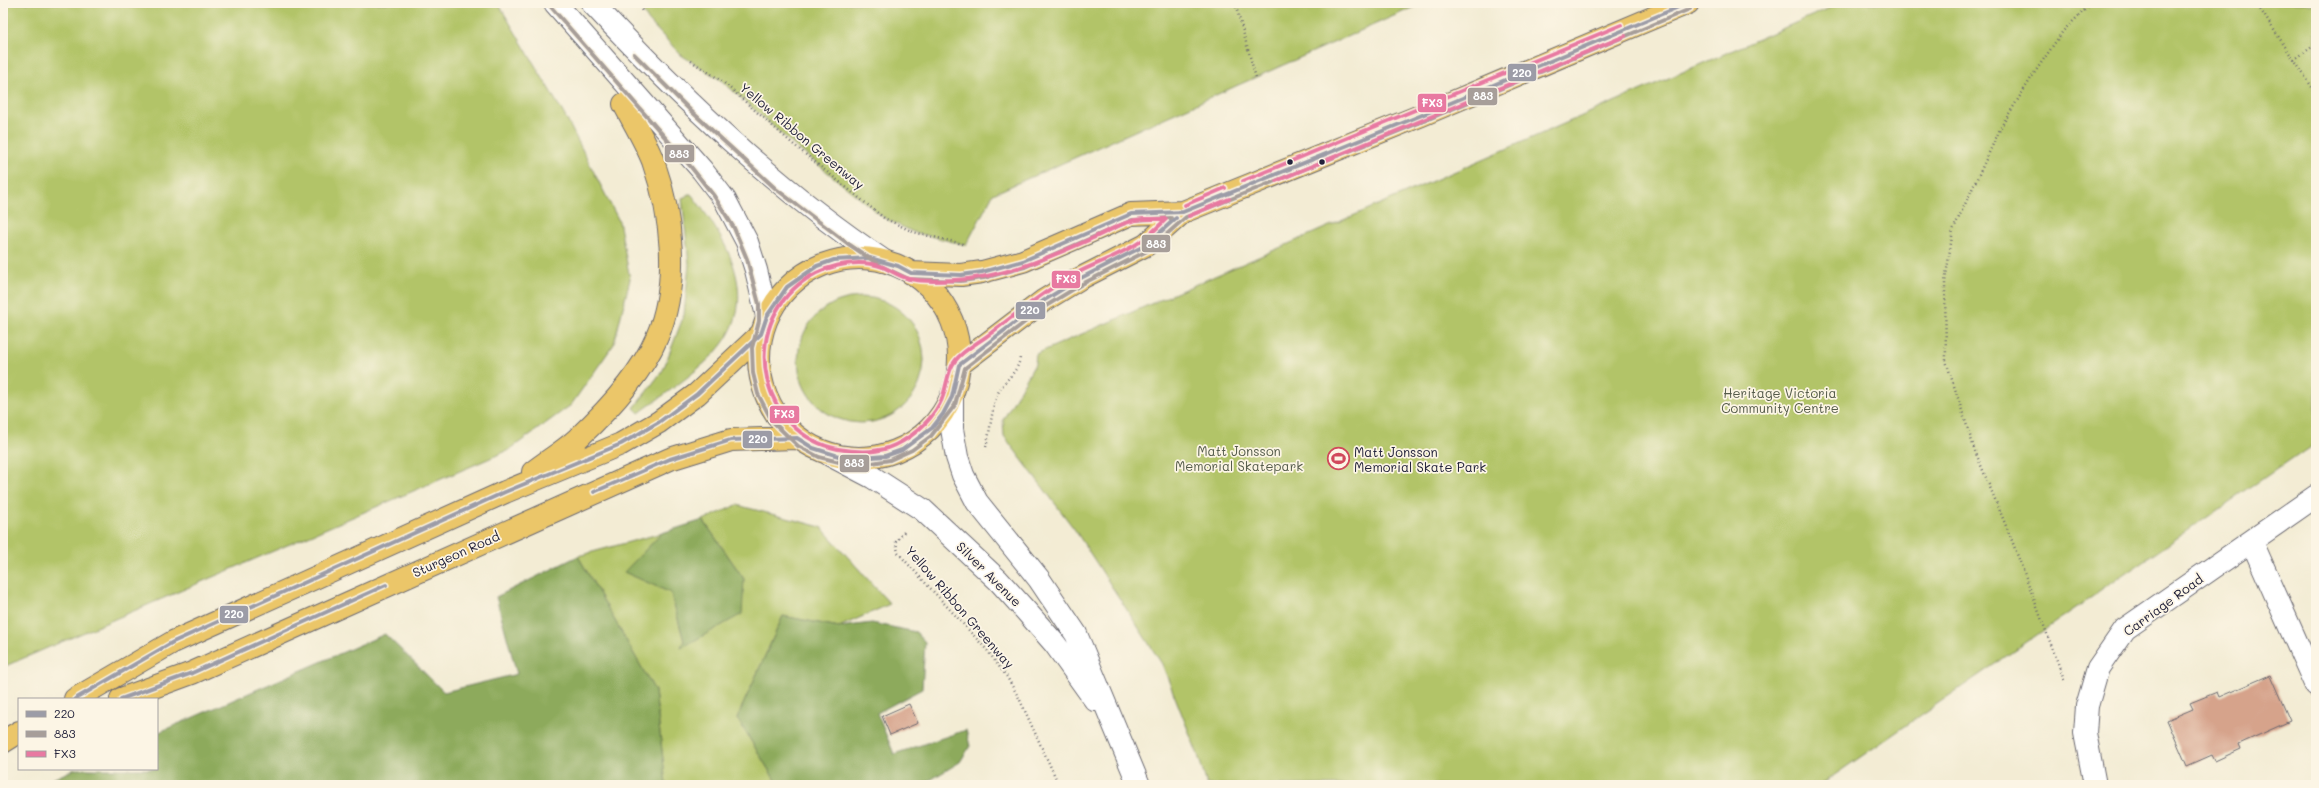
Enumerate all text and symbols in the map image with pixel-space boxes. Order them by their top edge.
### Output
line badge: 220 [1507,63,1537,82]
text: 220 [1512,65,1532,80]
street label: Yellow Ribbon Greenway [737,79,868,193]
line badge: 883 [1467,87,1498,106]
text: 883 [1473,88,1494,103]
line badge: FX3 [1417,93,1447,113]
text: FX3 [1421,95,1443,110]
line badge: 883 [664,144,695,163]
text: 883 [669,146,690,161]
unlabelled marker [1285,157,1295,167]
unlabelled marker [1317,157,1327,167]
line badge: 883 [1141,234,1171,253]
text: 883 [1146,236,1167,251]
line badge: FX3 [1051,270,1081,289]
text: FX3 [1055,271,1077,286]
line badge: 220 [1015,301,1046,320]
text: 220 [1020,302,1040,317]
park label: Heritage Victoria Community Centre [1721,384,1839,416]
line badge: FX3 [769,405,800,424]
text: FX3 [773,406,795,421]
line badge: 220 [742,430,773,449]
text: 220 [748,431,768,446]
park label: Matt Jonsson Memorial Skatepark [1175,442,1303,474]
place label: Matt Jonsson Memorial Skate Park [1354,443,1486,475]
sports icon: Matt Jonsson Memorial Skate Park [1326,446,1352,472]
line badge: 883 [839,454,870,473]
text: 883 [844,455,865,470]
street label: Sturgeon Road [410,527,502,580]
street label: Silver Avenue [953,538,1025,610]
street label: Yellow Ribbon Greenway [902,542,1019,672]
street label: Carriage Road [2119,570,2206,639]
line badge: 220 [219,605,249,624]
text: 220 [224,606,244,621]
legend [18,698,158,770]
text: 220 [54,705,75,721]
text: 883 [54,725,76,741]
text: FX3 [54,745,76,761]

